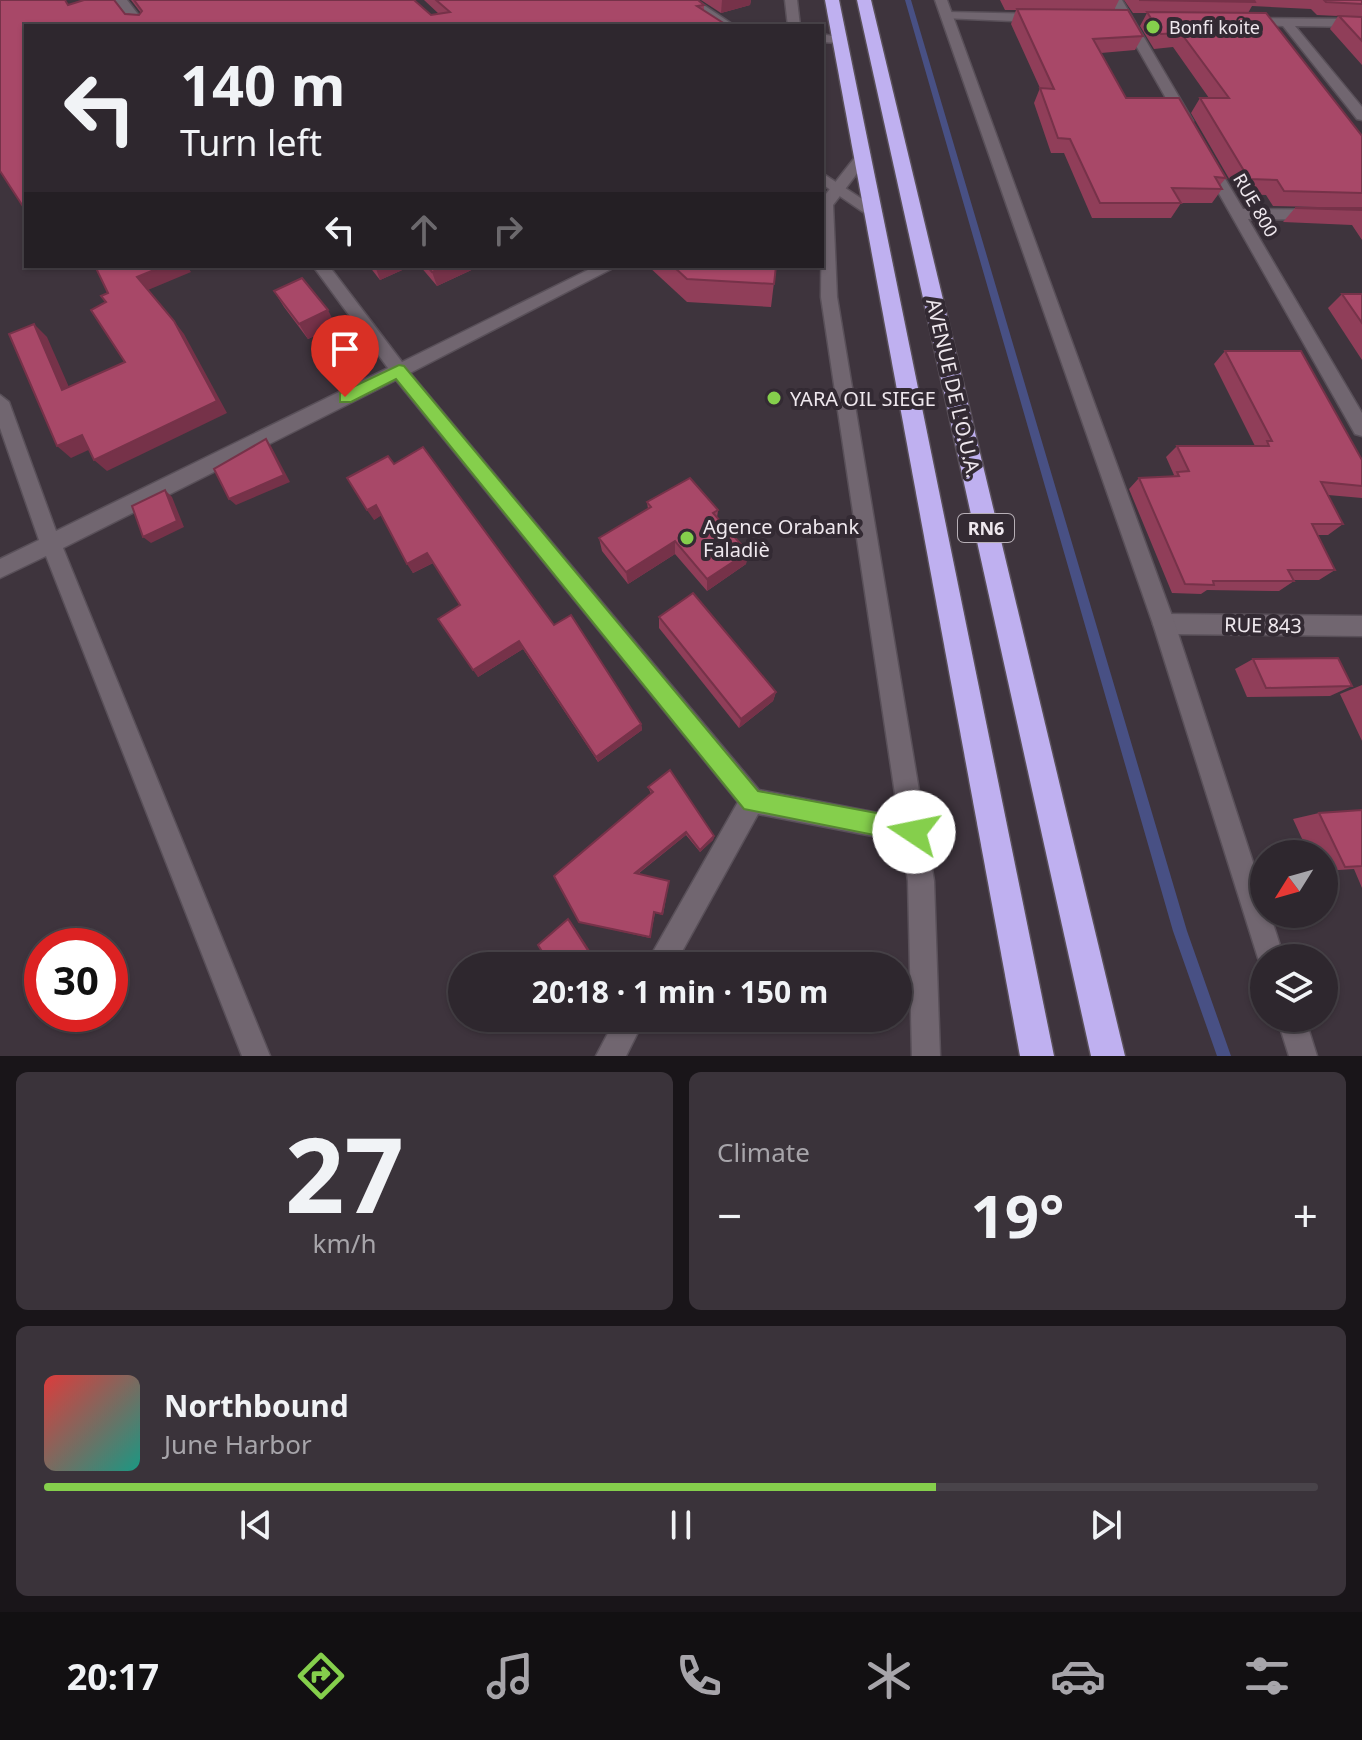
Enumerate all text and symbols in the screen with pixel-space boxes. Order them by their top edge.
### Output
place label: Bonfi koite [1169,15,1260,39]
marker: Bonfi koite [1144,18,1162,36]
text: 140 m [180,46,345,122]
icon: left [48,56,152,160]
text: Turn left [180,118,322,167]
street label: RUE 800 [1228,169,1284,241]
icon: left [318,208,362,252]
icon: ahead [402,208,446,252]
icon: right [486,208,530,252]
street label: AVENUE DE L'O.U.A. [920,296,988,480]
pin [311,315,379,397]
icon: arrive [323,327,367,371]
place label: YARA OIL SIEGE [790,385,936,412]
marker: YARA OIL SIEGE [765,389,783,407]
place label: Agence Orabank Faladiè [703,513,859,563]
road number: RN6 [958,514,1014,542]
marker: Agence Orabank Faladiè [678,529,696,547]
street label: RUE 843 [1224,611,1302,639]
position arrow [872,790,956,874]
north arrow [1250,840,1338,928]
map controls [1250,840,1338,1032]
speed limit sign: 30 [24,928,128,1032]
button: layers [1250,944,1338,1032]
text: 20:18 · 1 min · 150 m [532,971,828,1012]
text: 27 [285,1102,404,1243]
text: Climate [717,1134,810,1170]
text: 19° [970,1174,1065,1256]
text: − [717,1185,742,1245]
text: + [1293,1185,1318,1245]
text: km/h [313,1225,376,1261]
text: Northbound [164,1385,349,1426]
text: June Harbor [164,1426,312,1462]
icon: previous [234,1503,278,1547]
icon: pause [659,1503,703,1547]
icon: next [1084,1503,1128,1547]
icon: directions [293,1648,349,1704]
icon: music [482,1648,538,1704]
icon: phone [671,1648,727,1704]
icon: climate [861,1648,917,1704]
icon: car [1050,1648,1106,1704]
icon: filters [1239,1648,1295,1704]
text: 20:17 [67,1652,159,1701]

